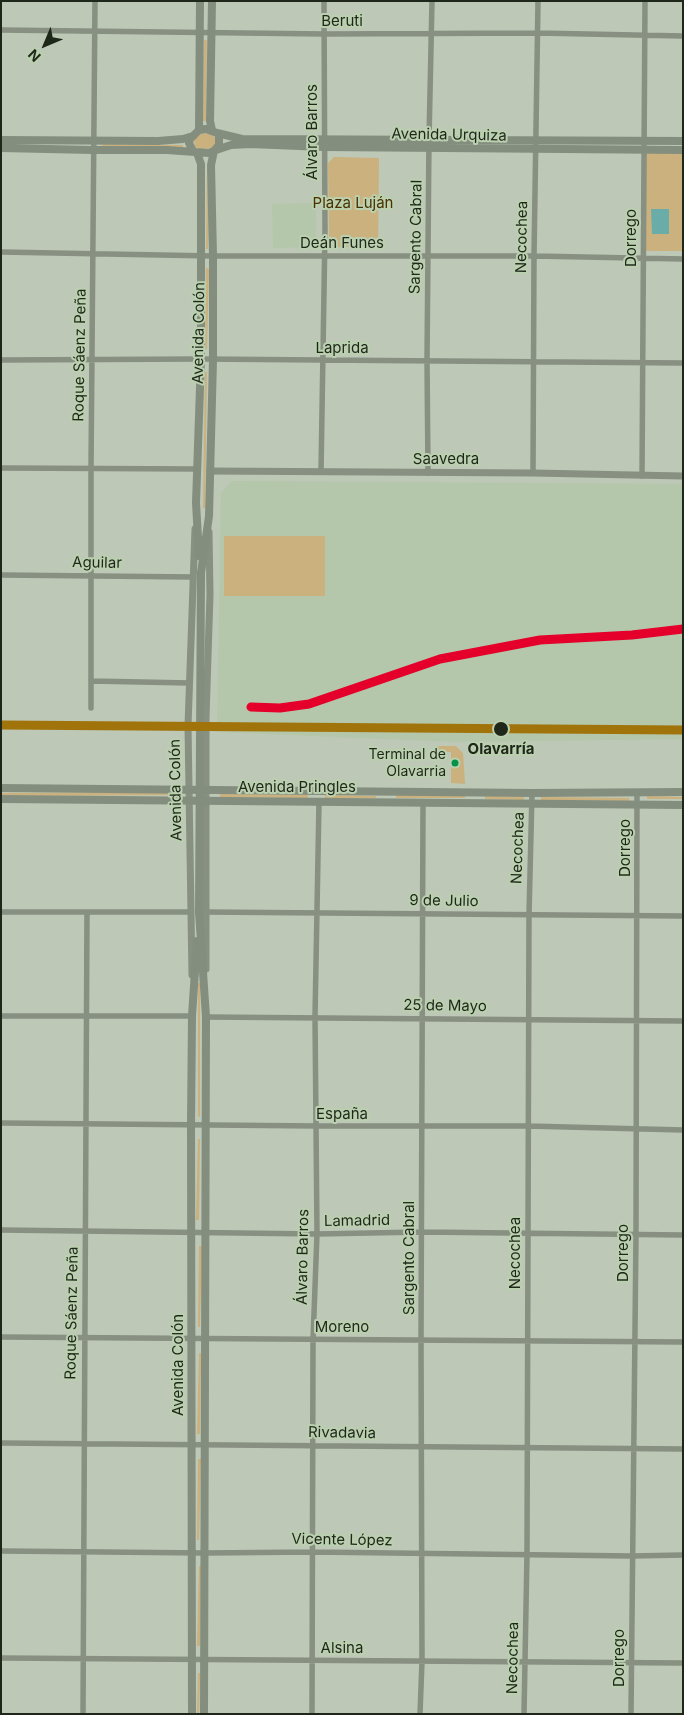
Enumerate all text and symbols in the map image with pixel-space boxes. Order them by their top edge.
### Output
street label: Beruti [321,12,363,30]
north arrow [20,20,70,70]
text: N [24,46,44,66]
street label: Álvaro Barros [303,84,321,180]
street label: Avenida Urquiza [391,125,507,145]
street label: Sargento Cabral [406,180,426,294]
park label: Plaza Luján [313,194,393,212]
street label: Necochea [512,201,532,273]
street label: Dorrego [622,209,640,267]
street label: Deán Funes [300,234,384,252]
street label: Avenida Colón [189,282,209,384]
street label: Roque Sáenz Peña [70,288,90,422]
street label: Laprida [315,339,369,357]
street label: Saavedra [413,450,479,468]
street label: Aguilar [72,554,122,572]
marker: Olavarría [492,720,510,738]
street label: Avenida Colón [166,739,186,841]
place label: Olavarría [468,740,534,758]
place label: Terminal de Olavarria [369,747,446,780]
marker: Terminal de Olavarria [450,758,460,768]
street label: Avenida Pringles [238,778,356,796]
street label: Necochea [508,812,528,884]
street label: Dorrego [616,819,634,877]
street label: 9 de Julio [409,891,479,911]
street label: 25 de Mayo [403,996,487,1016]
street label: España [316,1105,368,1123]
street label: Sargento Cabral [400,1201,418,1315]
street label: Álvaro Barros [293,1209,313,1305]
street label: Lamadrid [324,1211,390,1231]
street label: Necochea [506,1217,524,1289]
street label: Dorrego [614,1224,632,1282]
street label: Roque Sáenz Peña [62,1246,82,1380]
street label: Avenida Colón [169,1314,187,1416]
street label: Moreno [315,1318,369,1336]
street label: Rivadavia [308,1423,376,1443]
street label: Vicente López [291,1530,393,1550]
street label: Necochea [503,1622,523,1694]
street label: Dorrego [610,1629,628,1687]
street label: Alsina [321,1639,363,1657]

